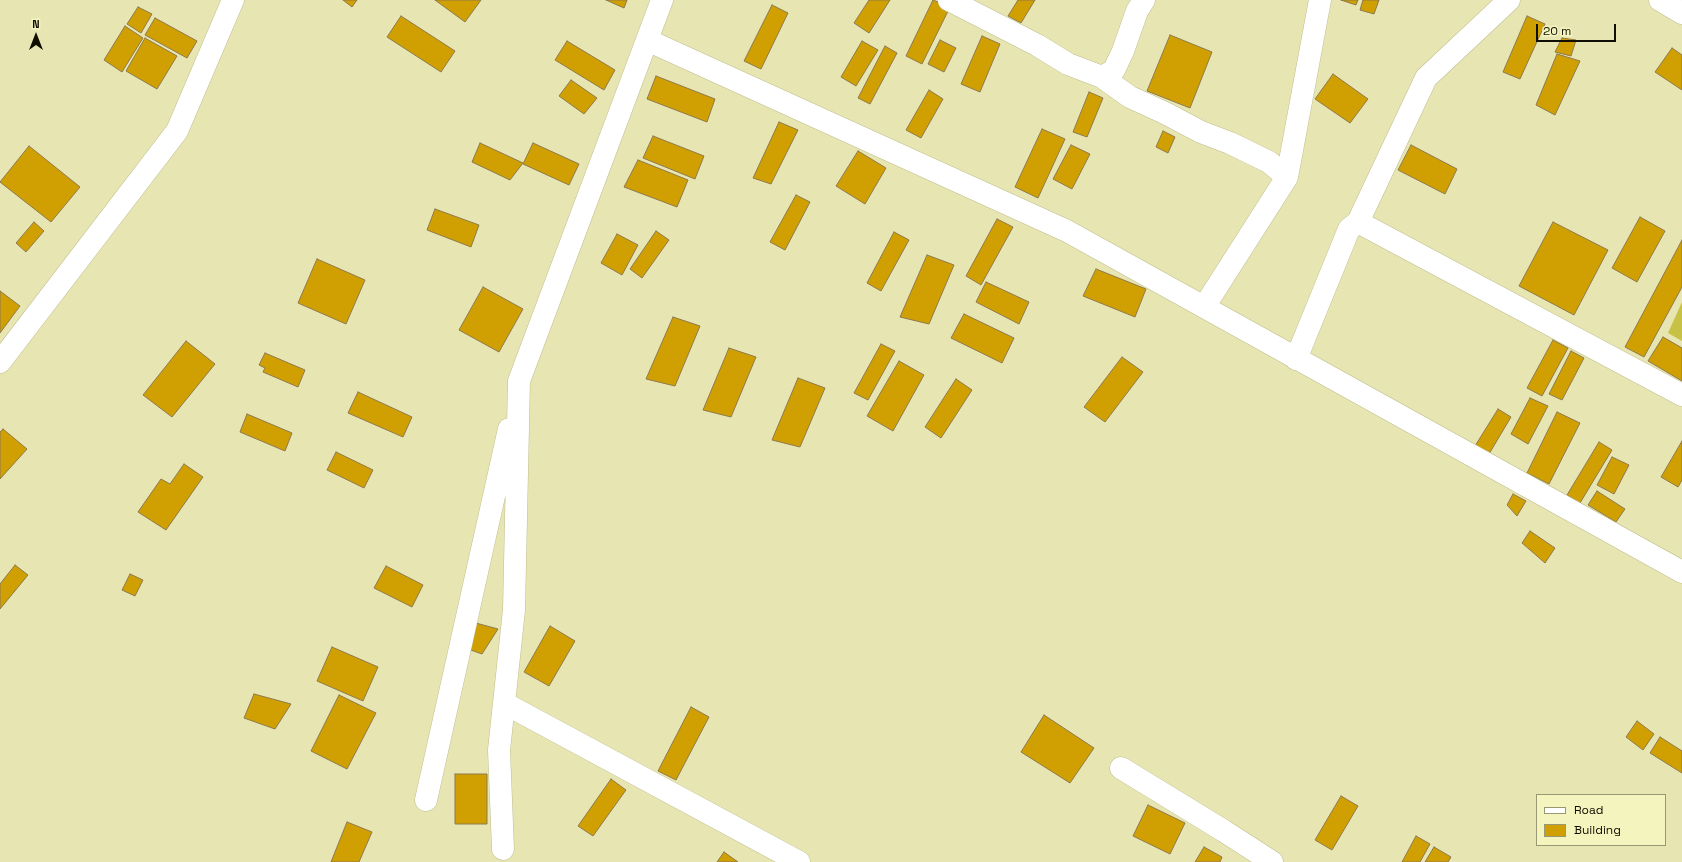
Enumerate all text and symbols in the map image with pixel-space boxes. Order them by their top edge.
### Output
north arrow [16,16,56,56]
scale bar [1538,16,1618,42]
text: N [32,17,40,31]
text: 20 m [1543,23,1571,39]
legend [1536,794,1666,846]
text: Road [1574,802,1603,818]
text: Building [1574,822,1621,838]

